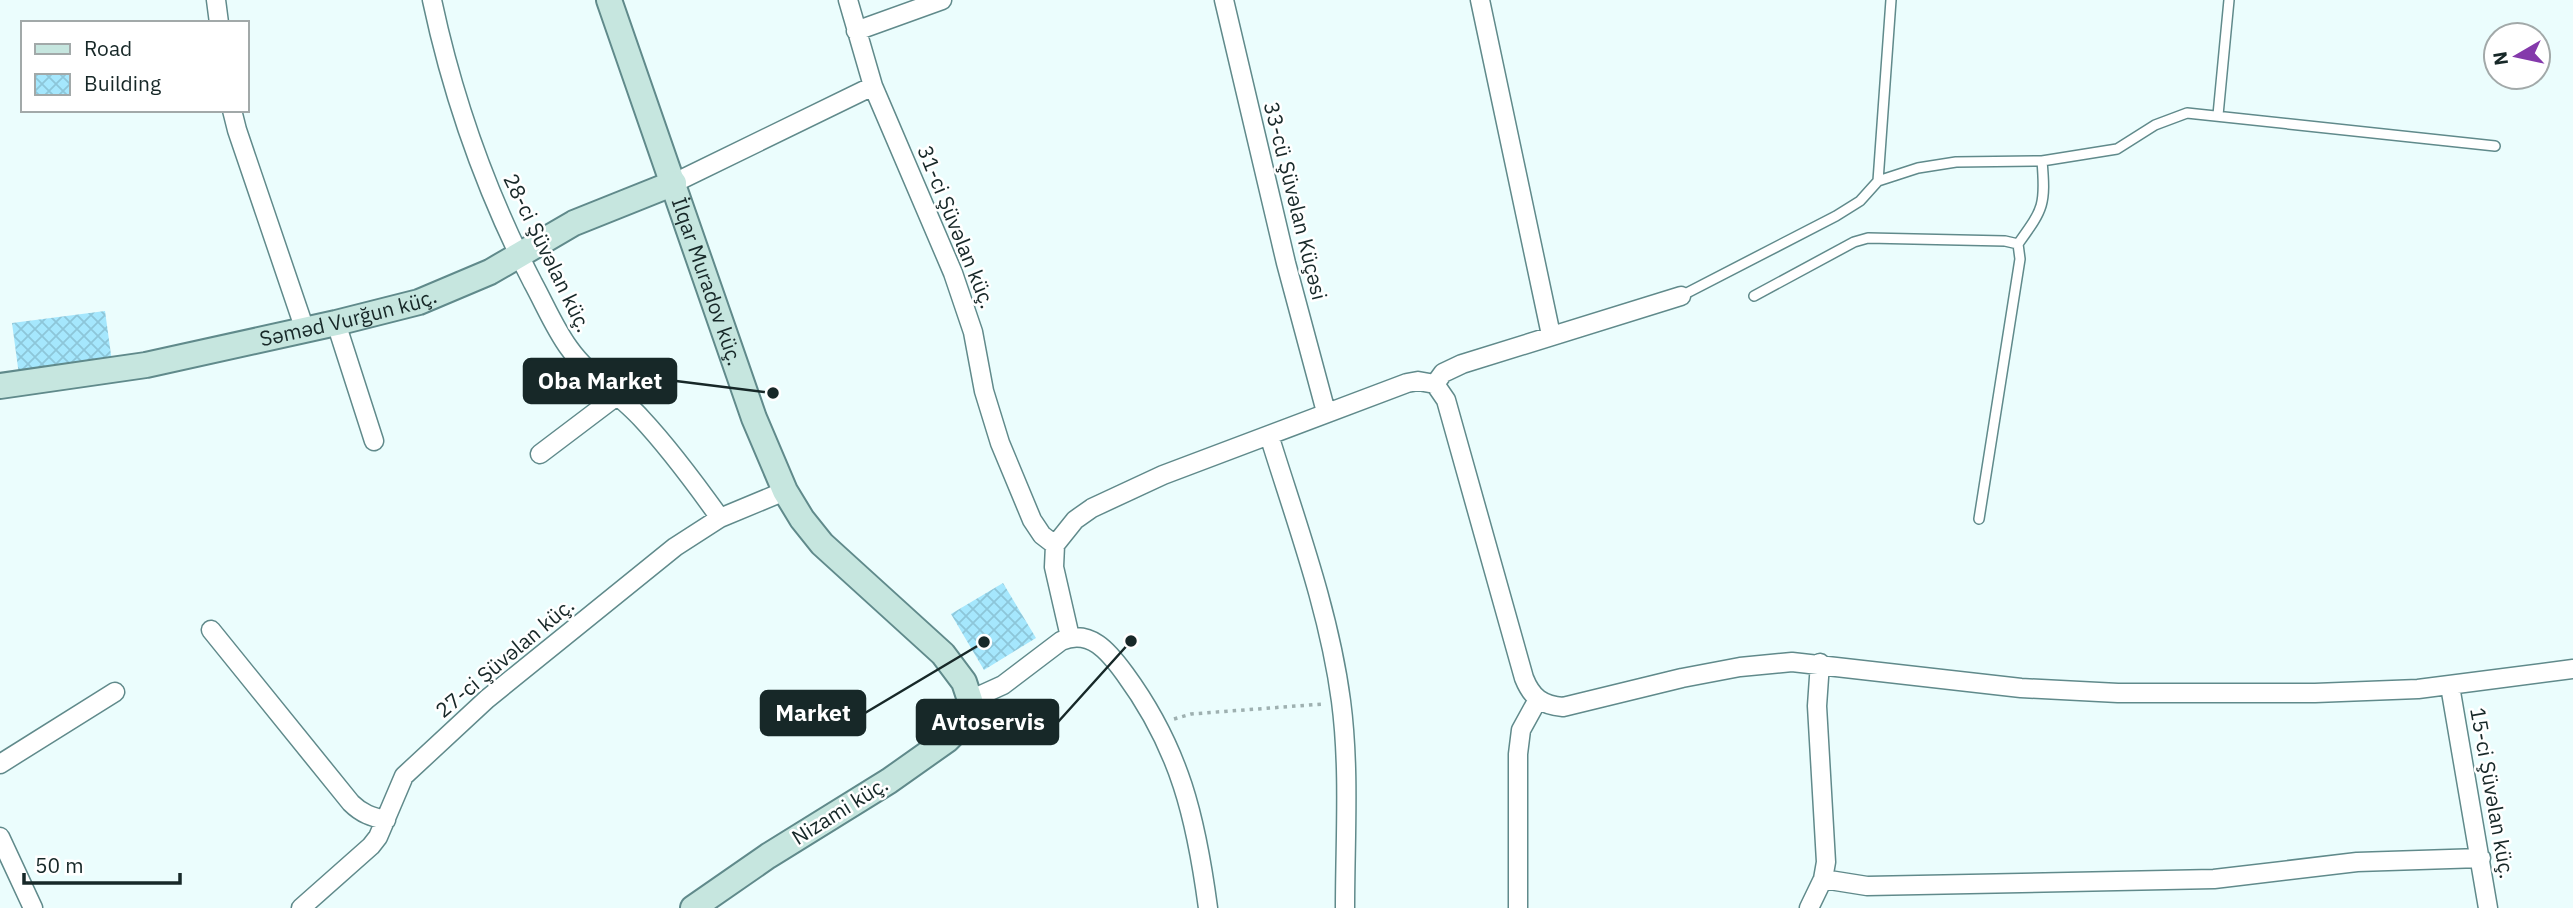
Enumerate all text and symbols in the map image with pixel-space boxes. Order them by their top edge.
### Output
legend [21,21,248,112]
north arrow [2482,21,2552,91]
text: Road [84,34,132,62]
text: N [2487,50,2513,67]
text: Building [84,69,161,97]
street label: 33-cü Şüvəlan Küçəsi [1258,99,1334,303]
street label: 31-ci Şüvəlan küç. [911,141,1002,312]
street label: 28-ci Şüvəlan küç. [497,169,598,337]
street label: İlqar Muradov küç. [666,193,750,369]
street label: Səməd Vurğun küç. [257,281,441,352]
callout: Oba Market [524,359,676,403]
text: Oba Market [538,365,662,395]
street label: 27-ci Şüvəlan küç. [429,591,580,724]
callout: Market [761,691,865,735]
text: Market [775,697,851,727]
callout: Avtoservis [917,700,1058,744]
street label: 15-ci Şüvəlan küç. [2464,705,2522,881]
text: Avtoservis [931,706,1045,736]
street label: Nizami küç. [786,769,893,851]
scale bar [24,842,180,886]
text: 50 m [35,851,84,879]

